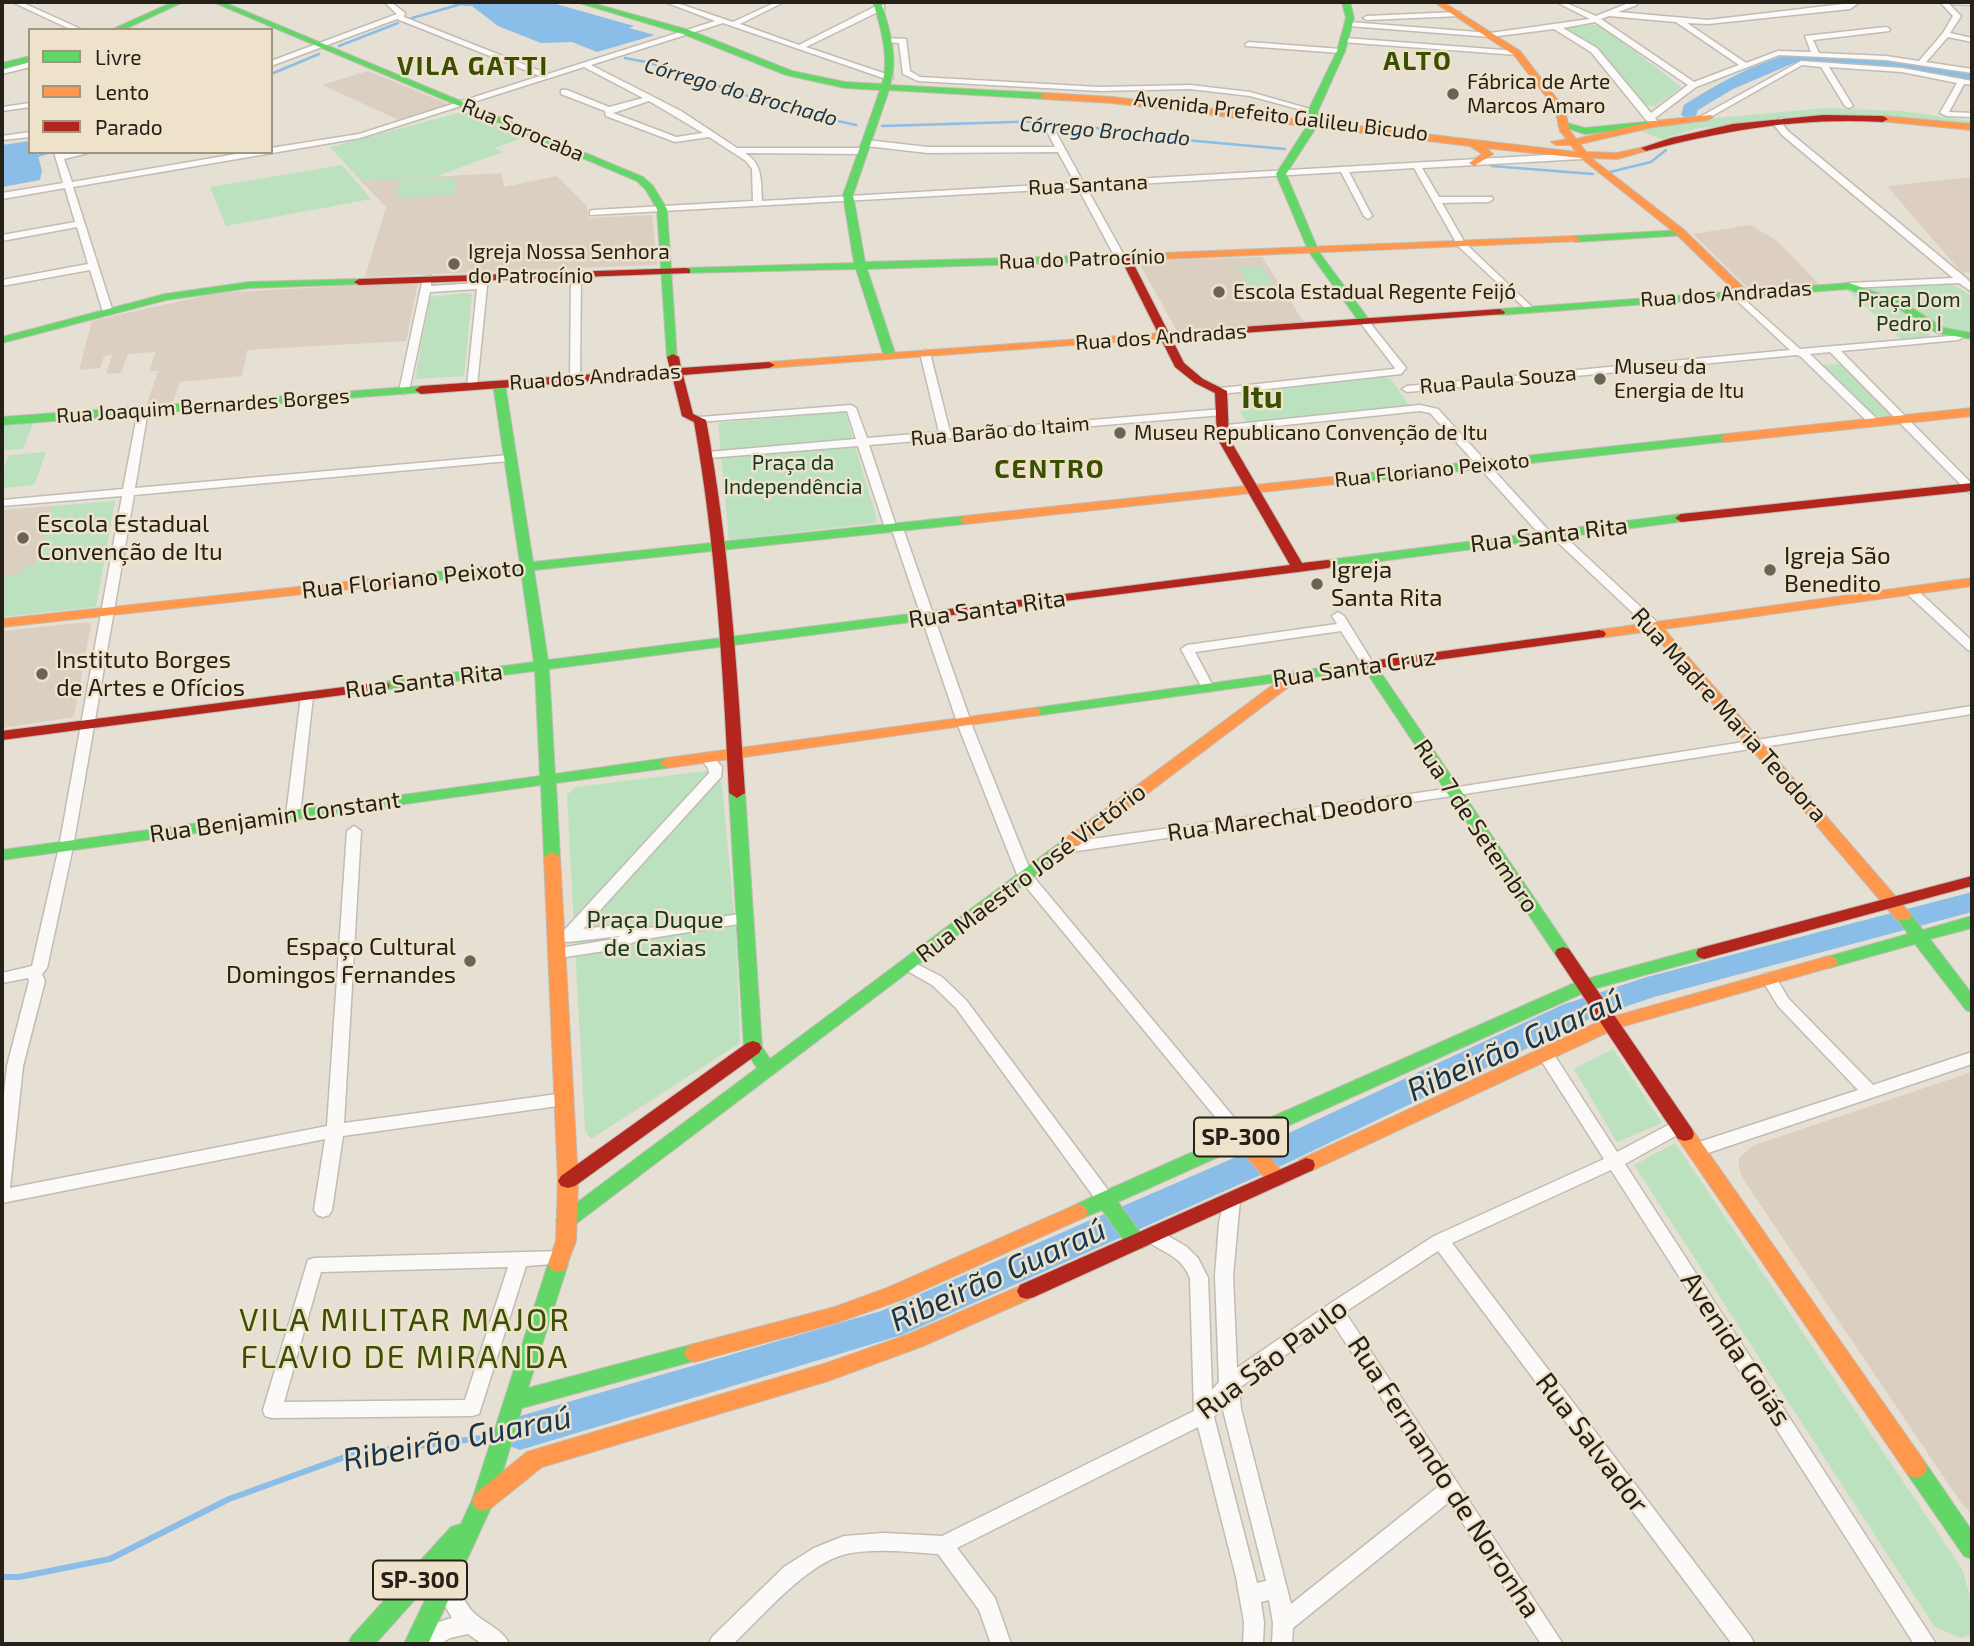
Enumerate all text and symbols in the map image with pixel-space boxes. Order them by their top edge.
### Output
legend [28,28,273,154]
text: Livre [95,44,142,69]
district label: ALTO [1384,45,1452,77]
district label: VILA GATTI [398,50,548,82]
water label: Córrego do Brochado [642,52,840,132]
place label: Fábrica de Arte Marcos Amaro [1467,69,1610,119]
text: Lento [95,79,149,104]
street label: Avenida Prefeito Galileu Bicudo [1133,85,1429,147]
marker: Fábrica de Arte Marcos Amaro [1445,86,1461,102]
street label: Rua Sorocaba [458,93,588,167]
water label: Córrego Brochado [1019,111,1191,151]
text: Parado [95,114,163,139]
street label: Rua Santana [1027,169,1149,201]
place label: Igreja Nossa Senhora do Patrocínio [468,239,670,289]
street label: Rua do Patrocínio [998,244,1166,274]
marker: Igreja Nossa Senhora do Patrocínio [446,256,462,272]
street label: Rua dos Andradas [1639,275,1813,313]
place label: Escola Estadual Regente Feijó [1233,279,1516,305]
marker: Escola Estadual Regente Feijó [1211,284,1227,300]
park label: Praça Dom Pedro I [1857,287,1961,337]
street label: Rua dos Andradas [1074,318,1248,356]
place label: Museu da Energia de Itu [1614,354,1744,404]
street label: Rua dos Andradas [508,358,682,396]
street label: Rua Paula Souza [1419,361,1577,399]
marker: Museu da Energia de Itu [1592,371,1608,387]
district label: Itu [1241,378,1283,416]
street label: Rua Joaquim Bernardes Borges [55,383,351,429]
street label: Rua Barão do Itaim [909,411,1091,451]
place label: Museu Republicano Convenção de Itu [1134,420,1488,446]
marker: Museu Republicano Convenção de Itu [1112,425,1128,441]
street label: Rua Floriano Peixoto [1333,447,1531,493]
park label: Praça da Independência [723,450,863,500]
district label: CENTRO [995,453,1105,485]
place label: Escola Estadual Convenção de Itu [37,510,223,566]
street label: Rua Santa Rita [1469,511,1629,559]
marker: Escola Estadual Convenção de Itu [15,530,31,546]
place label: Igreja São Benedito [1784,542,1891,598]
street label: Rua Floriano Peixoto [300,553,526,605]
place label: Igreja Santa Rita [1331,556,1442,612]
marker: Igreja São Benedito [1762,562,1778,578]
marker: Igreja Santa Rita [1309,576,1325,592]
street label: Rua Santa Rita [907,584,1067,634]
street label: Rua Madre Maria Teodora [1625,602,1833,828]
street label: Rua Santa Cruz [1271,642,1437,694]
place label: Instituto Borges de Artes e Ofícios [56,646,245,702]
street label: Rua Santa Rita [344,657,504,705]
marker: Instituto Borges de Artes e Ofícios [34,666,50,682]
street label: Rua 7 de Setembro [1407,734,1545,918]
street label: Rua Maestro José Victório [910,777,1152,969]
street label: Rua Benjamin Constant [148,785,402,849]
street label: Rua Marechal Deodoro [1165,785,1415,847]
park label: Praça Duque de Caxias [586,906,724,962]
place label: Espaço Cultural Domingos Fernandes [226,933,456,989]
marker: Espaço Cultural Domingos Fernandes [462,953,478,969]
water label: Ribeirão Guaraú [1401,980,1629,1110]
road number: SP-300 [1194,1118,1288,1156]
water label: Ribeirão Guaraú [884,1210,1112,1340]
street label: Avenida Goiás [1674,1265,1798,1433]
street label: Rua São Paulo [1190,1291,1354,1427]
district label: VILA MILITAR MAJOR FLAVIO DE MIRANDA [241,1301,569,1376]
street label: Rua Fernando de Noronha [1340,1330,1548,1624]
street label: Rua Salvador [1528,1366,1656,1520]
water label: Ribeirão Guaraú [339,1398,575,1480]
road number: SP-300 [373,1560,467,1600]

